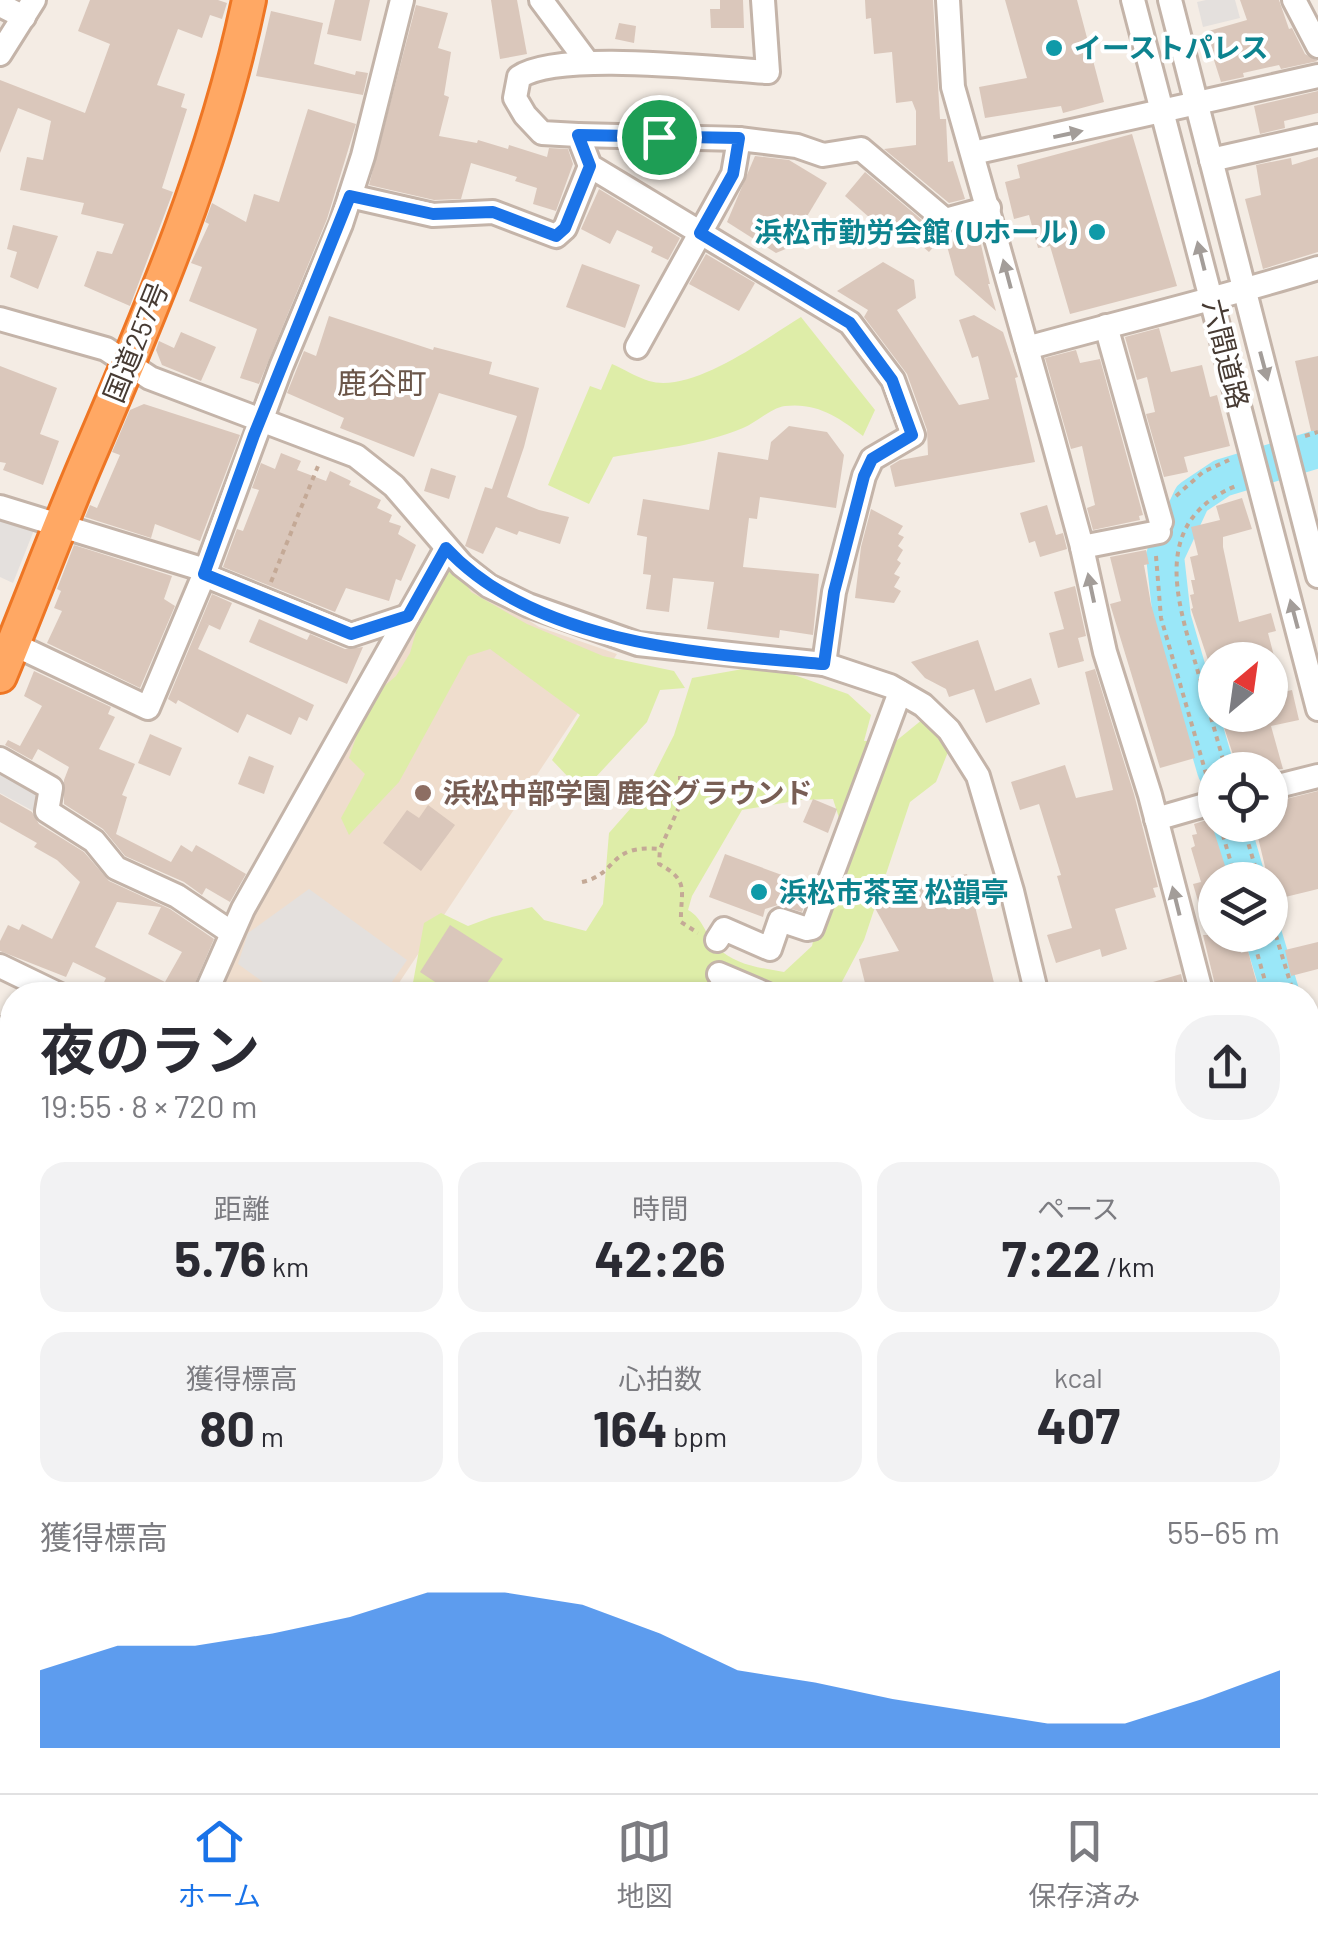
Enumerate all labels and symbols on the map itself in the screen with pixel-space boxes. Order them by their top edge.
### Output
place label: イーストパレス [1074,30,1269,64]
marker: イーストパレス [1043,37,1065,59]
pin [617,95,702,180]
one-way arrow [1053,125,1084,141]
place label: 浜松市勤労会館 (Uホール) [754,214,1077,248]
marker: 浜松市勤労会館 (Uホール) [1086,221,1108,243]
one-way arrow [1193,240,1208,271]
one-way arrow [999,258,1014,289]
street label: 国道257号 [96,277,175,407]
street label: 六間道路 [1197,295,1257,412]
one-way arrow [1257,350,1273,381]
district label: 鹿谷町 [337,364,427,400]
one-way arrow [1083,572,1098,603]
one-way arrow [1285,598,1301,629]
north arrow [1198,642,1288,732]
place label: 浜松中部学園 鹿谷グラウンド [443,775,813,809]
marker: 浜松中部学園 鹿谷グラウンド [412,782,434,804]
place label: 浜松市茶室 松韻亭 [779,874,1009,908]
marker: 浜松市茶室 松韻亭 [748,881,770,903]
one-way arrow [1168,885,1183,916]

